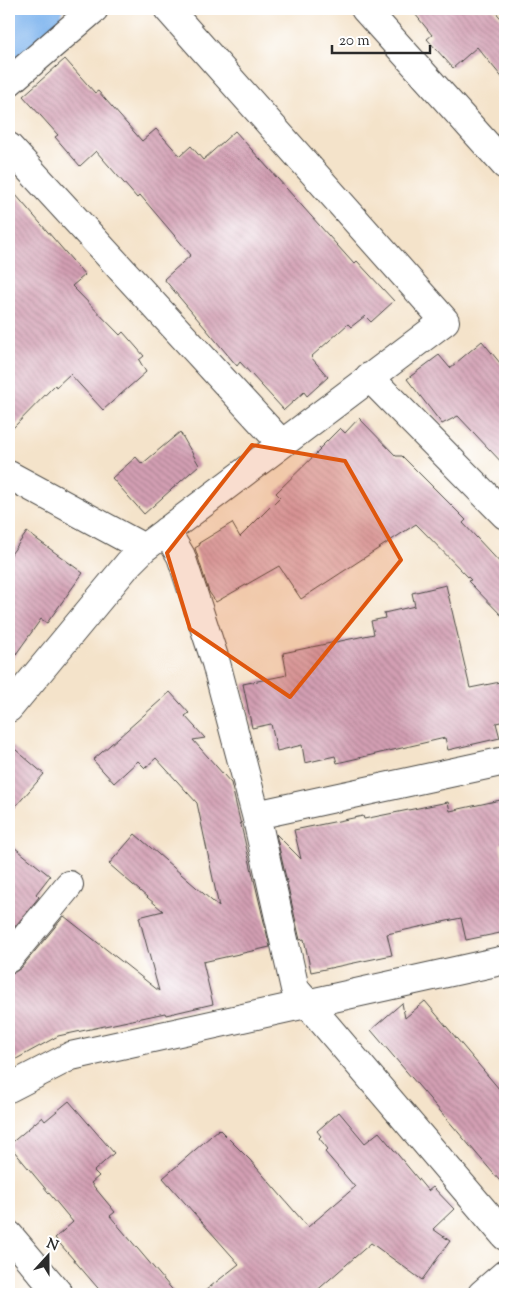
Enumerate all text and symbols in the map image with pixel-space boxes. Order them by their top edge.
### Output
scale bar [332,22,429,54]
text: 20 m [339,31,370,52]
north arrow [22,1230,72,1280]
text: N [43,1234,61,1257]

